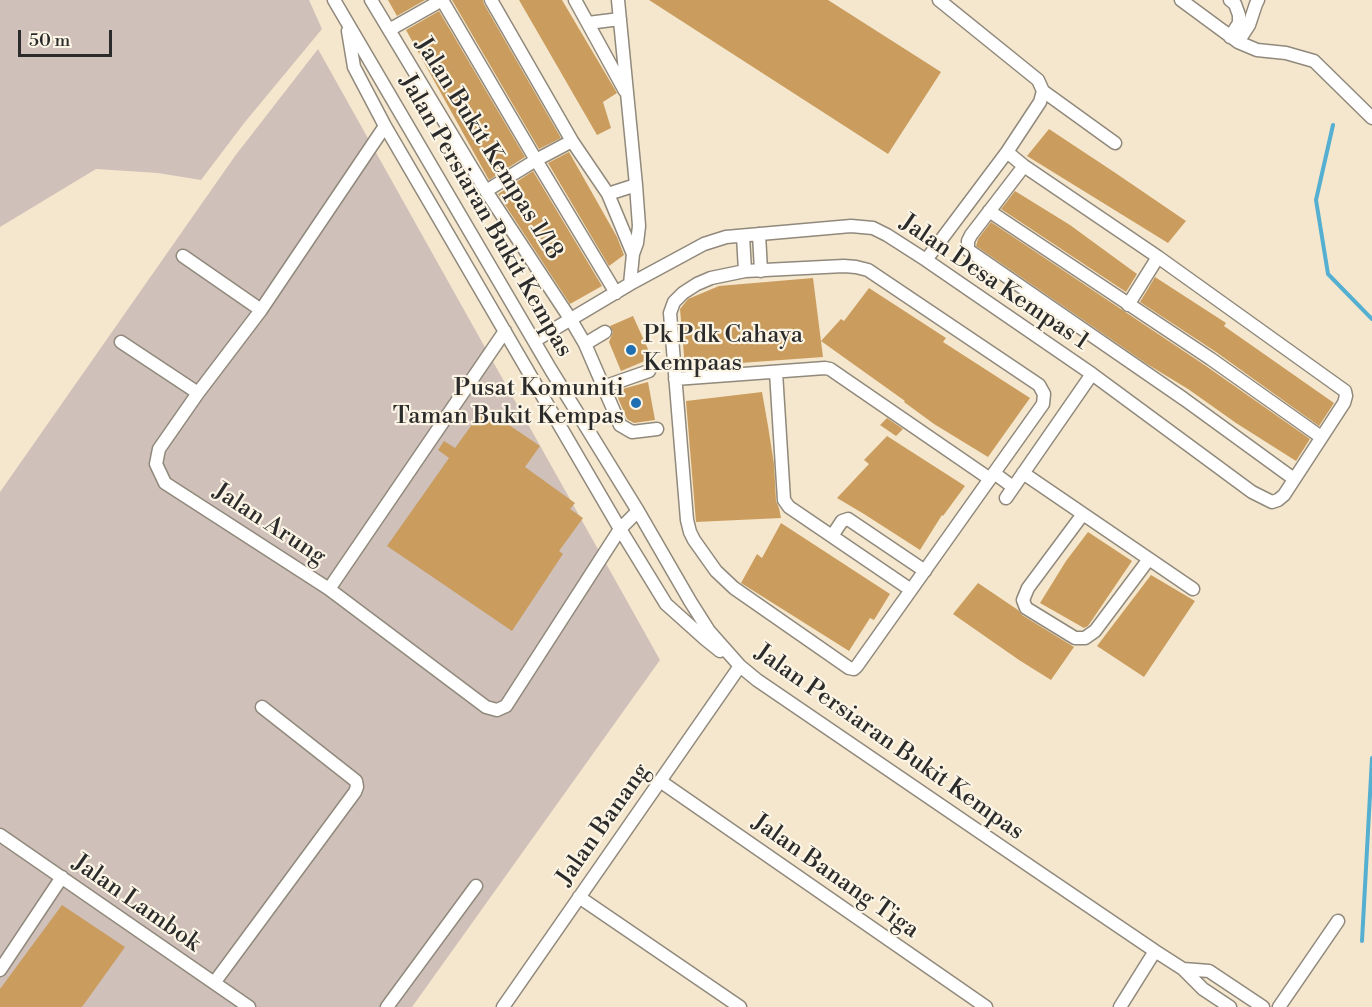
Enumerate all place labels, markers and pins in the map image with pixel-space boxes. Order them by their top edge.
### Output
place label: Pk Pdk Cahaya Kempaas [643,322,803,378]
marker: Pk Pdk Cahaya Kempaas [624,343,638,357]
place label: Pusat Komuniti Taman Bukit Kempas [393,375,624,431]
marker: Pusat Komuniti Taman Bukit Kempas [629,396,643,410]

